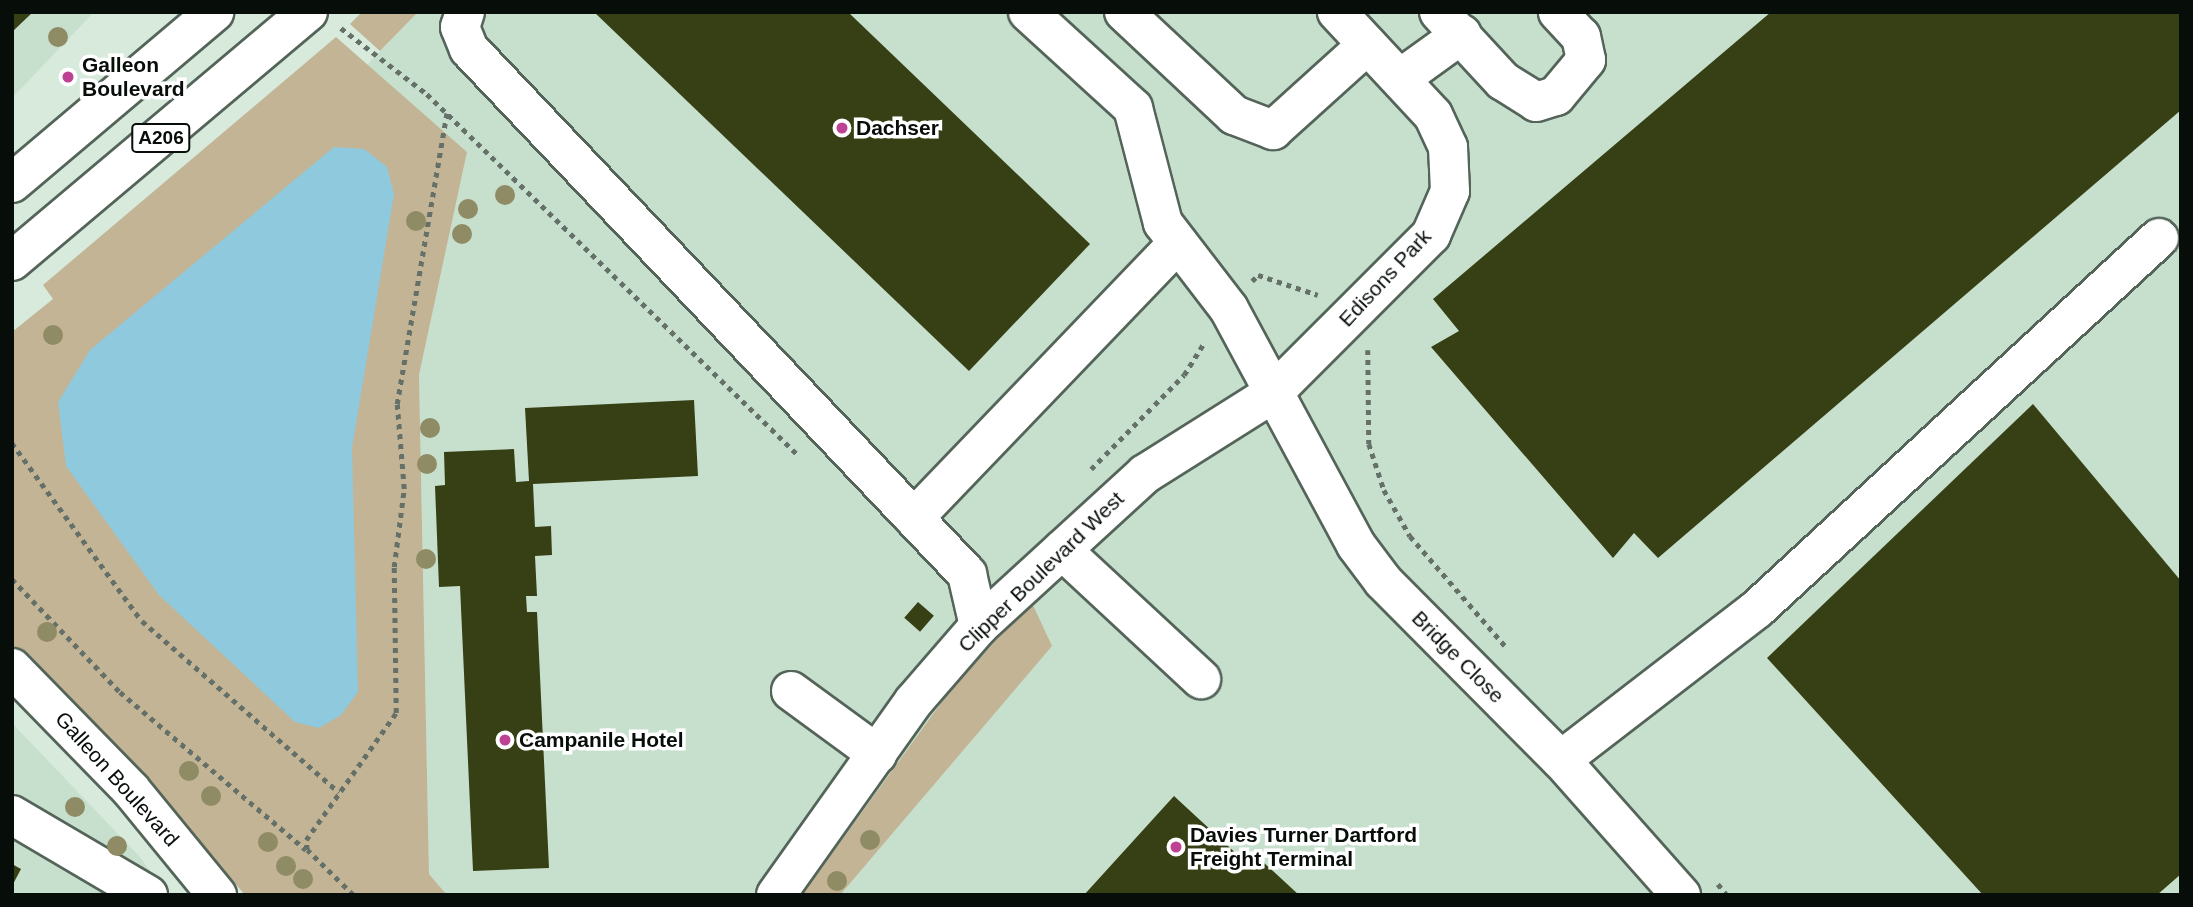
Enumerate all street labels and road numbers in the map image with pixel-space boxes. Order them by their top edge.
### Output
road number: A206 [131,122,191,154]
street label: Edisons Park [1334,224,1436,332]
street label: Clipper Boulevard West [953,486,1129,658]
street label: Bridge Close [1407,606,1509,708]
street label: Galleon Boulevard [50,706,184,852]

